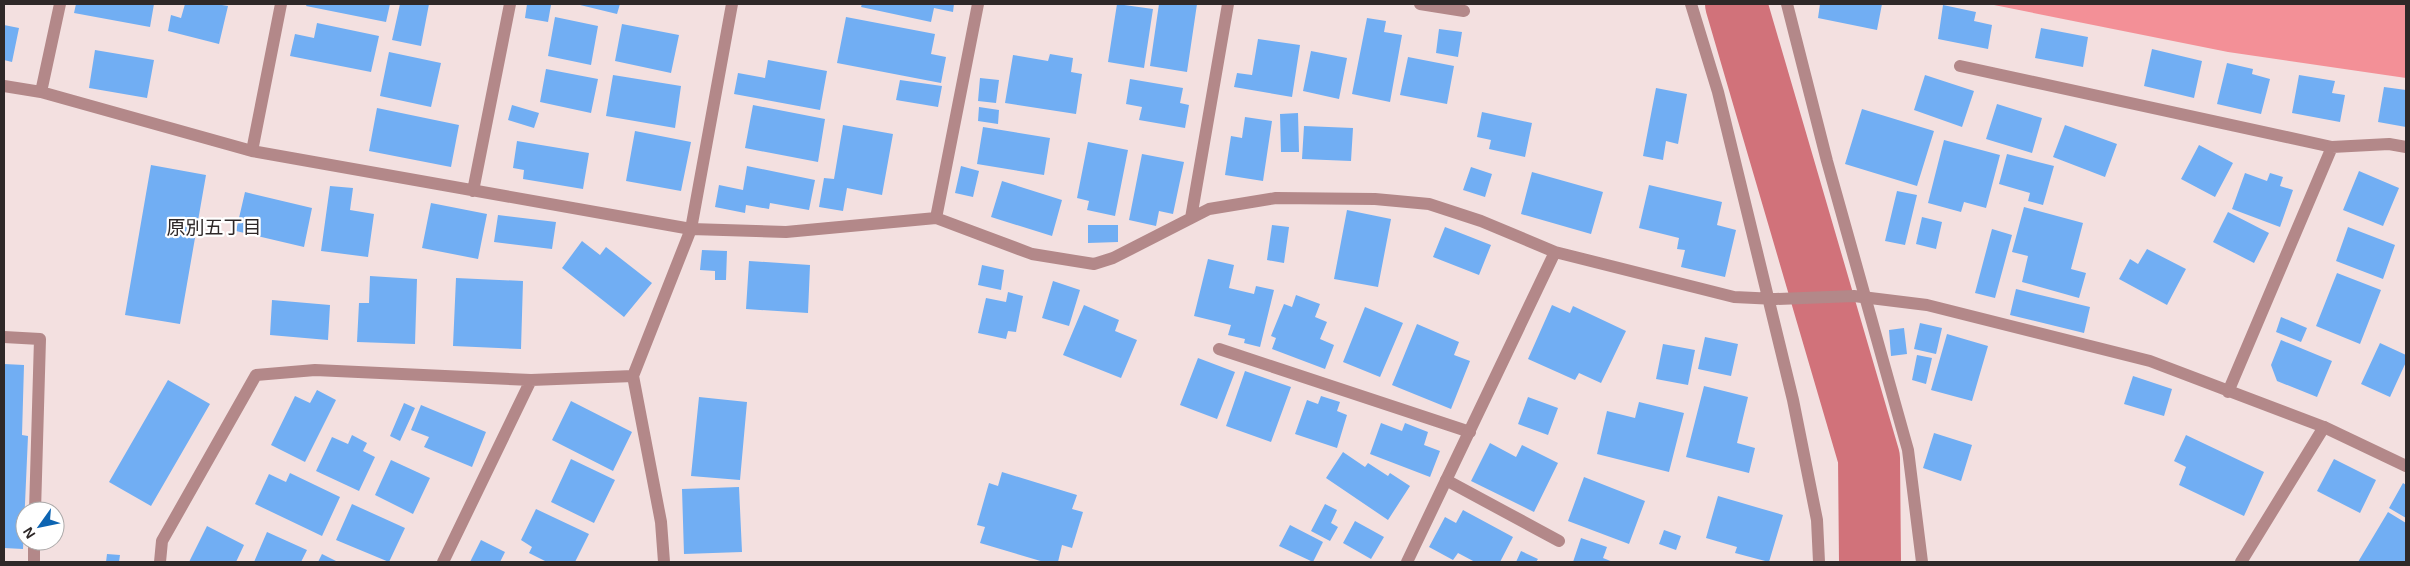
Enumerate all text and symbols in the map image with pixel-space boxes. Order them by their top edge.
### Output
district label: 原別五丁目 [166,217,262,238]
north arrow [15,501,65,551]
text: N [20,524,39,542]

